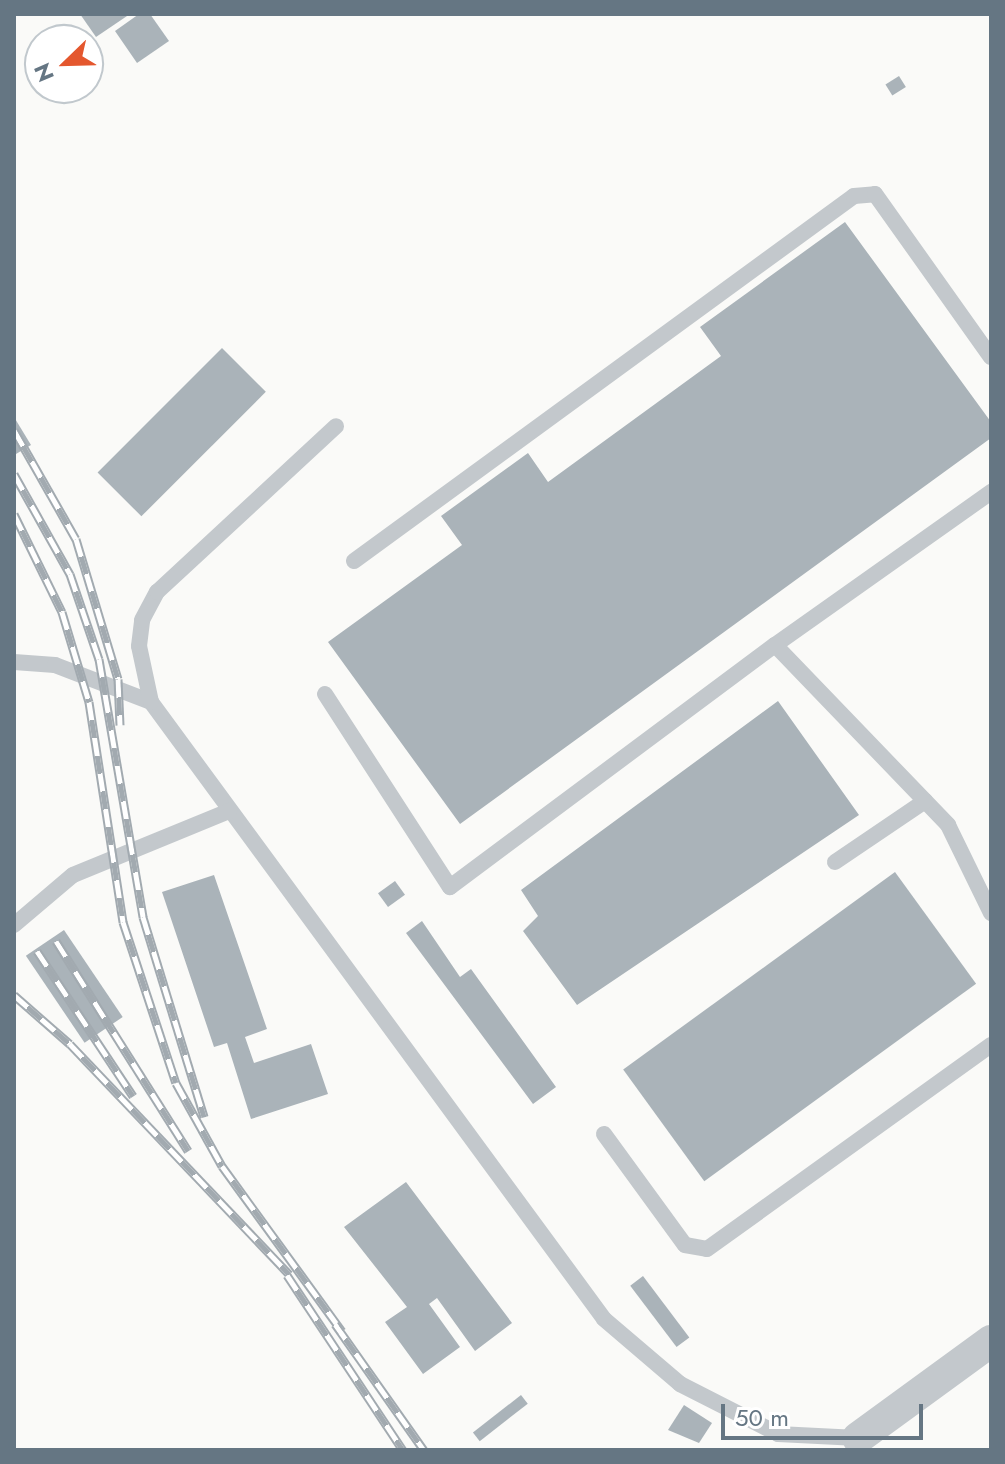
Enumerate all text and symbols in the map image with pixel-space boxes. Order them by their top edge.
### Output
north arrow [24,24,104,104]
text: N [26,58,62,87]
scale bar [725,1388,927,1438]
text: 50 m [735,1400,789,1435]

